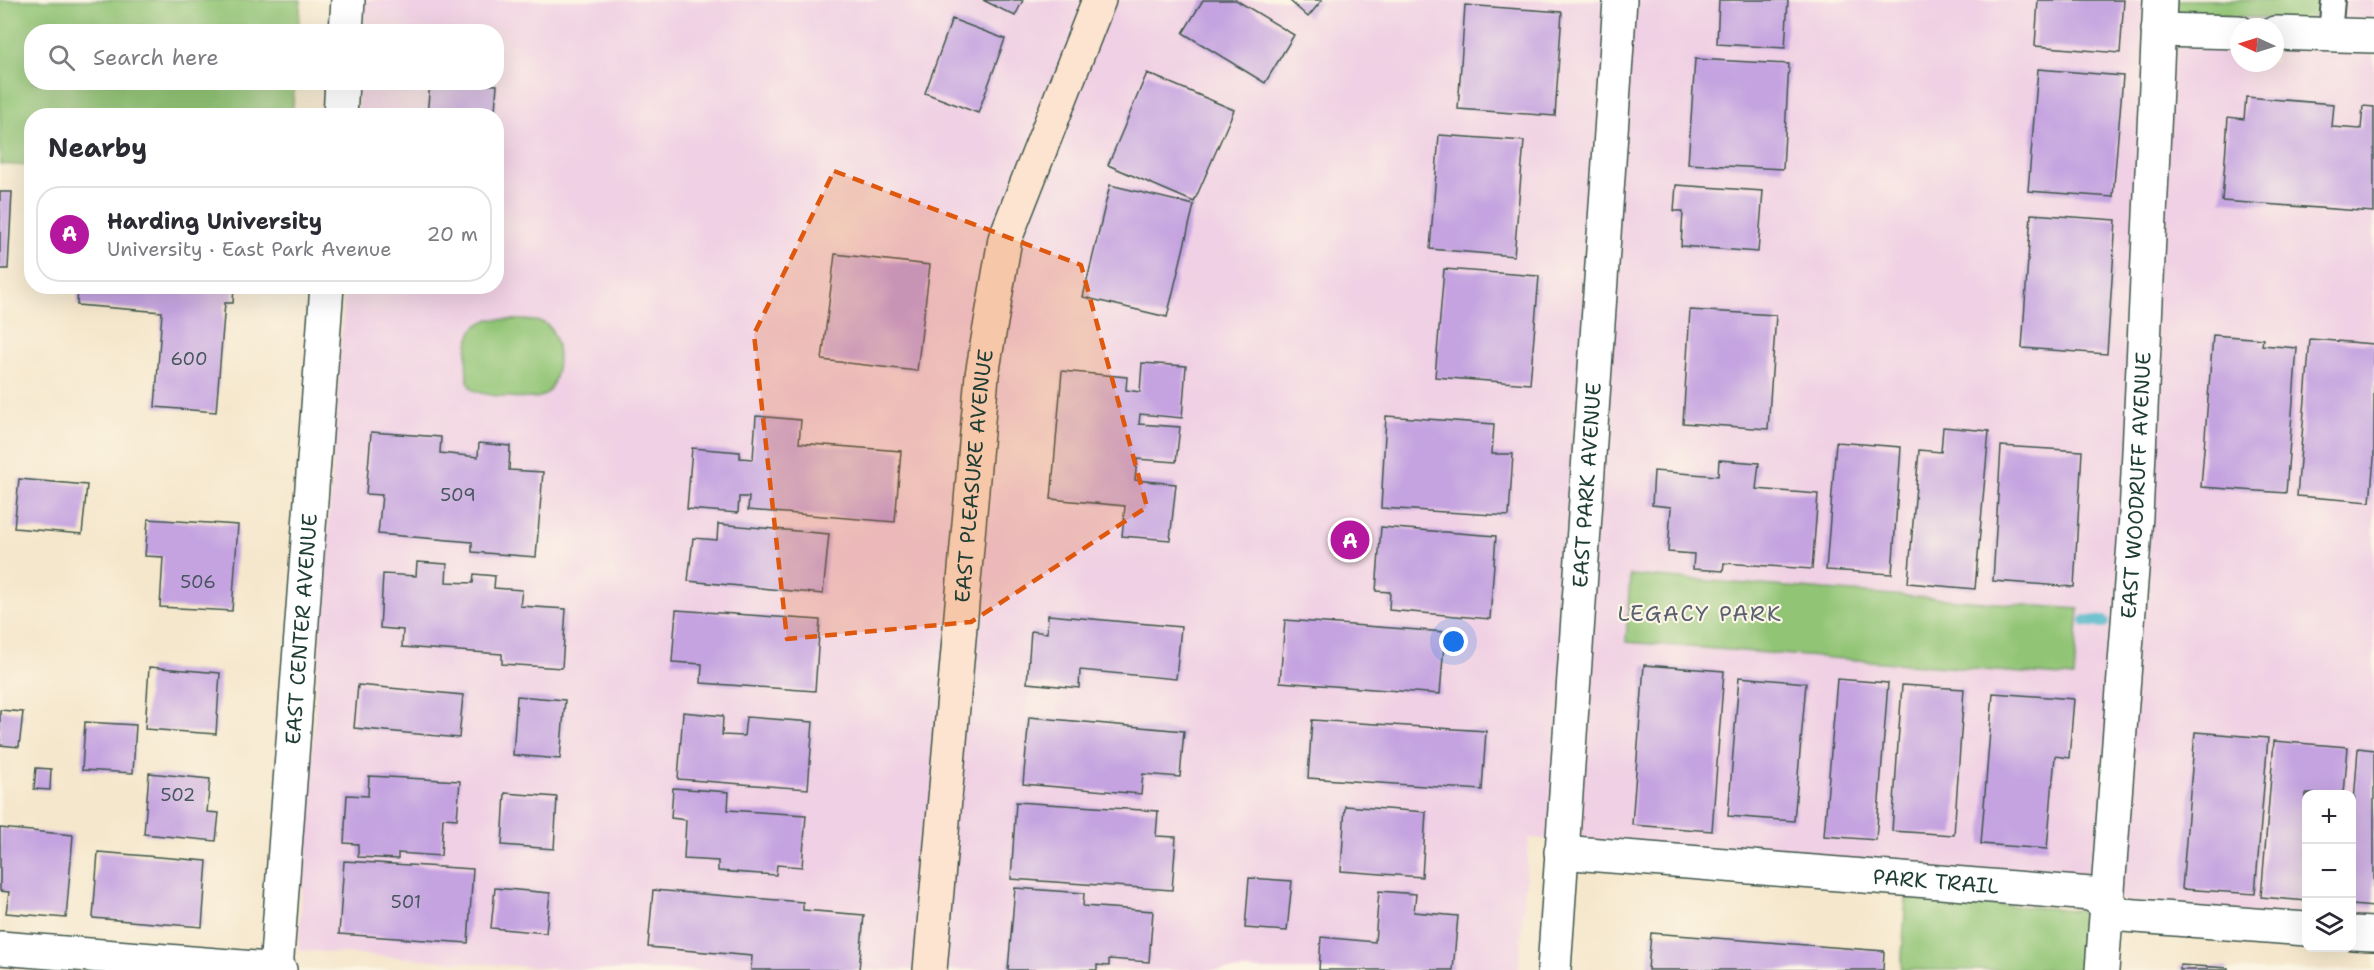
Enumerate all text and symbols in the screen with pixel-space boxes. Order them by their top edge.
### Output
north arrow [2230,18,2284,72]
search box [24,24,504,90]
icon: search [45,41,78,74]
text: Search here [93,43,219,72]
text: Nearby [48,130,147,165]
text: Harding University [107,207,322,236]
text: A [62,221,77,247]
text: 20 m [427,221,478,247]
text: University · East Park Avenue [107,236,392,262]
house number: 600 [170,347,208,371]
street label: EAST PLEASURE AVENUE [948,347,1000,604]
street label: EAST WOODRUFF AVENUE [2114,351,2158,620]
street label: EAST PARK AVENUE [1566,381,1608,589]
house number: 509 [440,483,476,507]
street label: EAST CENTER AVENUE [279,512,324,746]
pin: A [1330,518,1370,562]
house number: 506 [180,570,216,594]
district label: LEGACY PARK [1618,599,1782,628]
your location [1439,627,1468,656]
house number: 502 [161,783,195,807]
map controls [2302,790,2356,952]
button: + [2302,790,2356,844]
button: − [2302,844,2356,898]
street label: PARK TRAIL [1872,863,2000,901]
house number: 501 [391,890,421,914]
button: layers [2302,898,2356,952]

